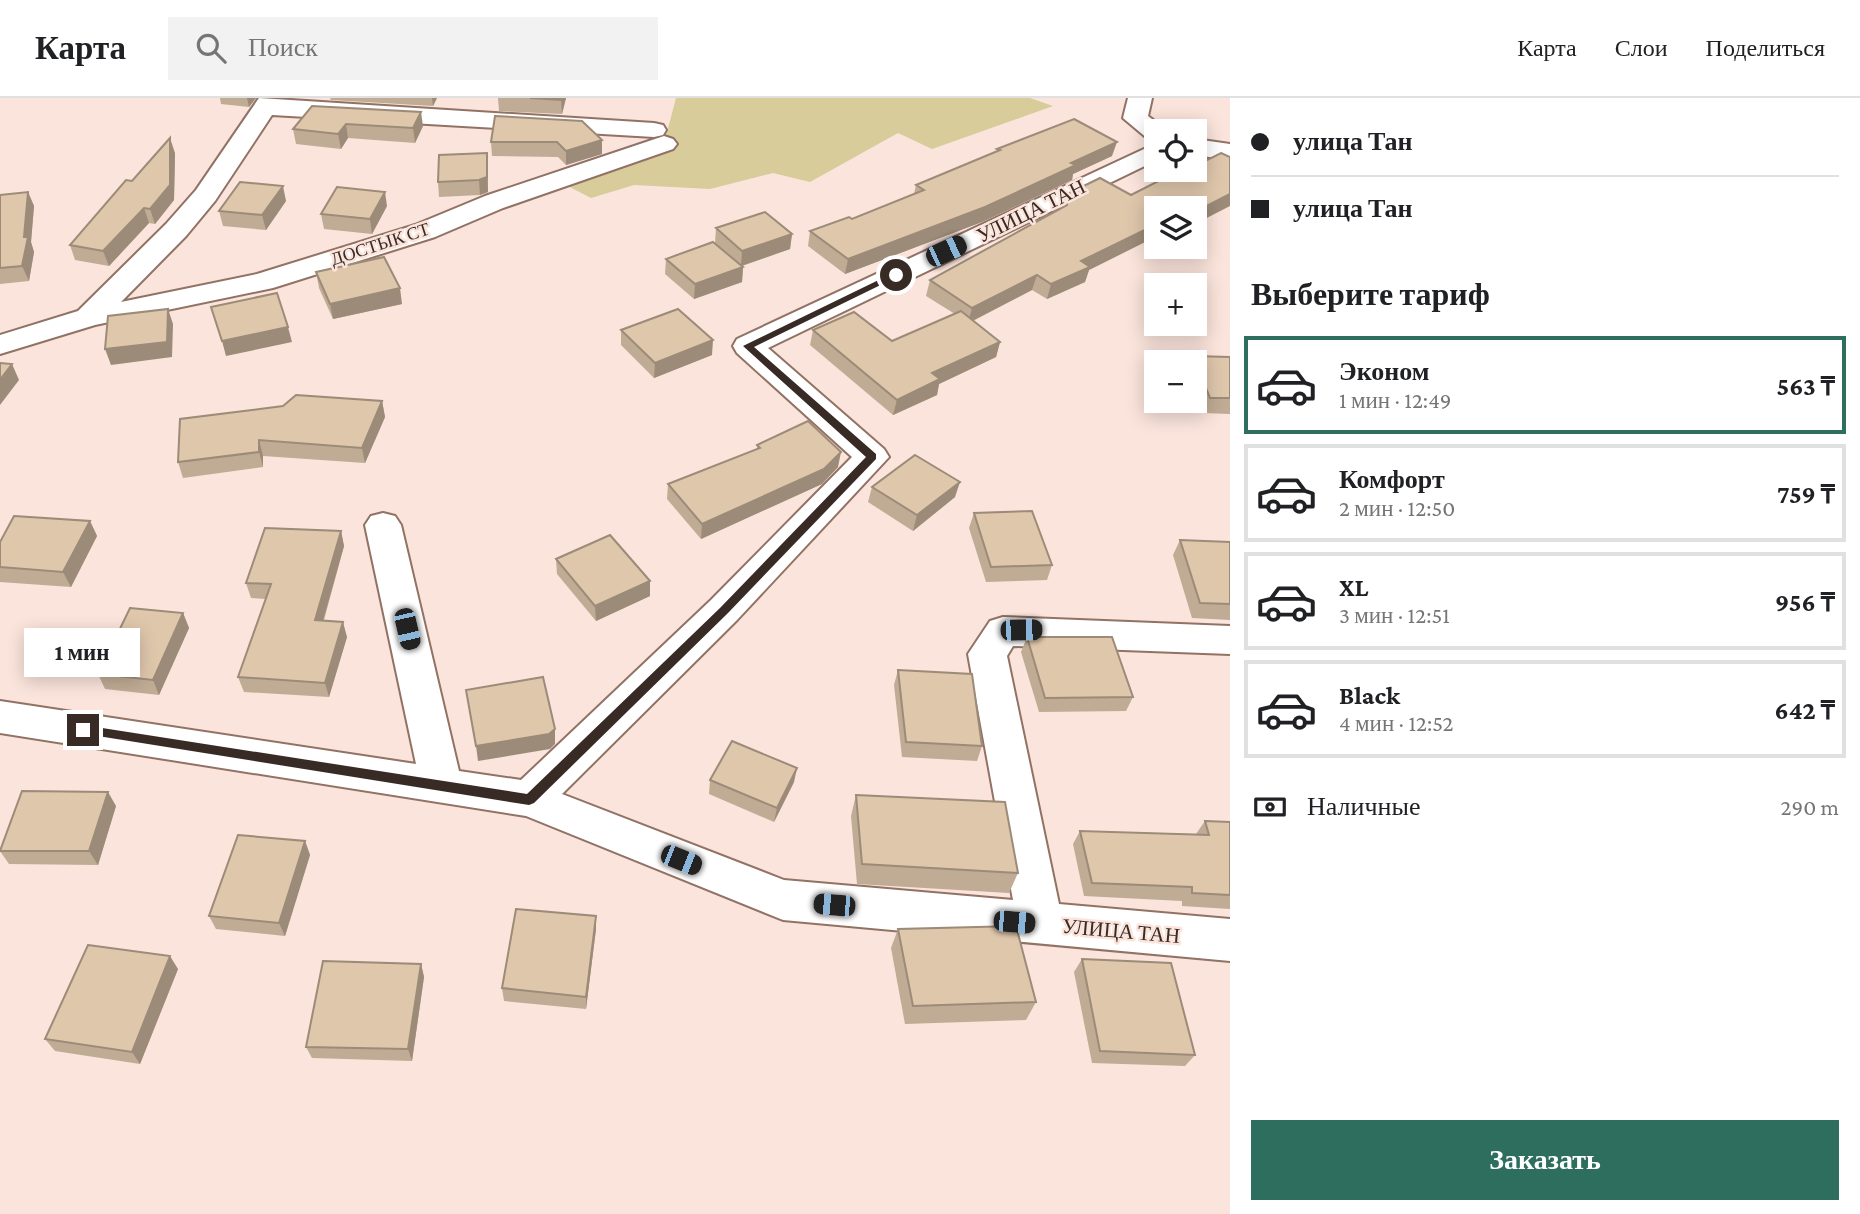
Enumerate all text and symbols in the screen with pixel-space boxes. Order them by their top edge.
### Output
search box [168,17,658,80]
text: Карта [35,29,126,66]
icon: search [192,29,230,67]
text: Поиск [248,33,318,62]
text: Карта [1517,34,1577,61]
text: Слои [1615,34,1668,61]
text: Поделиться [1706,34,1825,61]
map controls [1144,119,1207,413]
button: locate [1144,119,1207,182]
text: улица Тан [1293,127,1413,156]
street label: УЛИЦА ТАН [973,174,1089,248]
text: улица Тан [1293,194,1413,223]
button: layers [1144,196,1207,259]
street label: ДОСТЫК СТ [328,219,432,269]
car [923,233,970,269]
route start [880,259,912,291]
button: + [1144,273,1207,336]
text: Выберите тариф [1251,276,1490,312]
button: − [1144,350,1207,413]
icon: car [1255,354,1318,417]
text: Эконом [1339,357,1429,386]
text: 563 ₸ [1777,372,1835,401]
text: 1 мин · 12:49 [1339,387,1451,413]
icon: car [1255,462,1318,525]
text: Комфорт [1339,465,1445,494]
text: 759 ₸ [1777,480,1835,509]
text: 2 мин · 12:50 [1339,495,1455,521]
icon: car [1255,570,1318,633]
text: XL [1339,573,1368,602]
text: 956 ₸ [1775,588,1835,617]
text: 3 мин · 12:51 [1339,602,1450,628]
car [393,606,422,652]
car [1000,619,1043,641]
callout: 1 мин [25,628,141,678]
text: 1 мин [54,639,110,665]
icon: car [1255,678,1318,741]
text: Black [1339,681,1400,710]
text: 642 ₸ [1775,696,1835,725]
text: 4 мин · 12:52 [1339,710,1453,736]
route end [67,714,99,746]
icon: cash [1251,788,1289,826]
text: Наличные [1307,792,1420,821]
text: 290 m [1781,794,1839,820]
car [658,842,705,878]
car [813,893,856,917]
car [993,910,1036,934]
street label: УЛИЦА ТАН [1061,914,1181,948]
button: Заказать [1251,1120,1839,1200]

